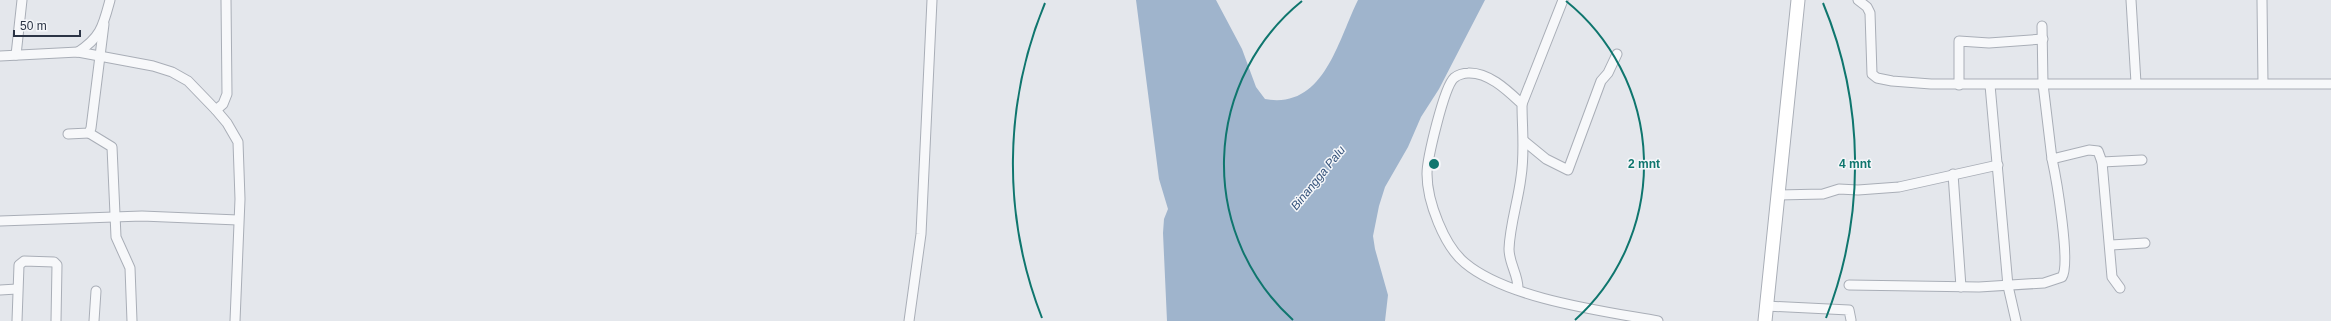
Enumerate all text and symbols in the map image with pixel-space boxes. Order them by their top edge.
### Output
scale bar [14,12,80,38]
text: 50 m [20,19,47,33]
water label: Binangga Palu [1288,143,1348,213]
centre of rings [1427,157,1441,171]
text: 2 mnt [1628,157,1660,171]
text: 4 mnt [1839,157,1871,171]

